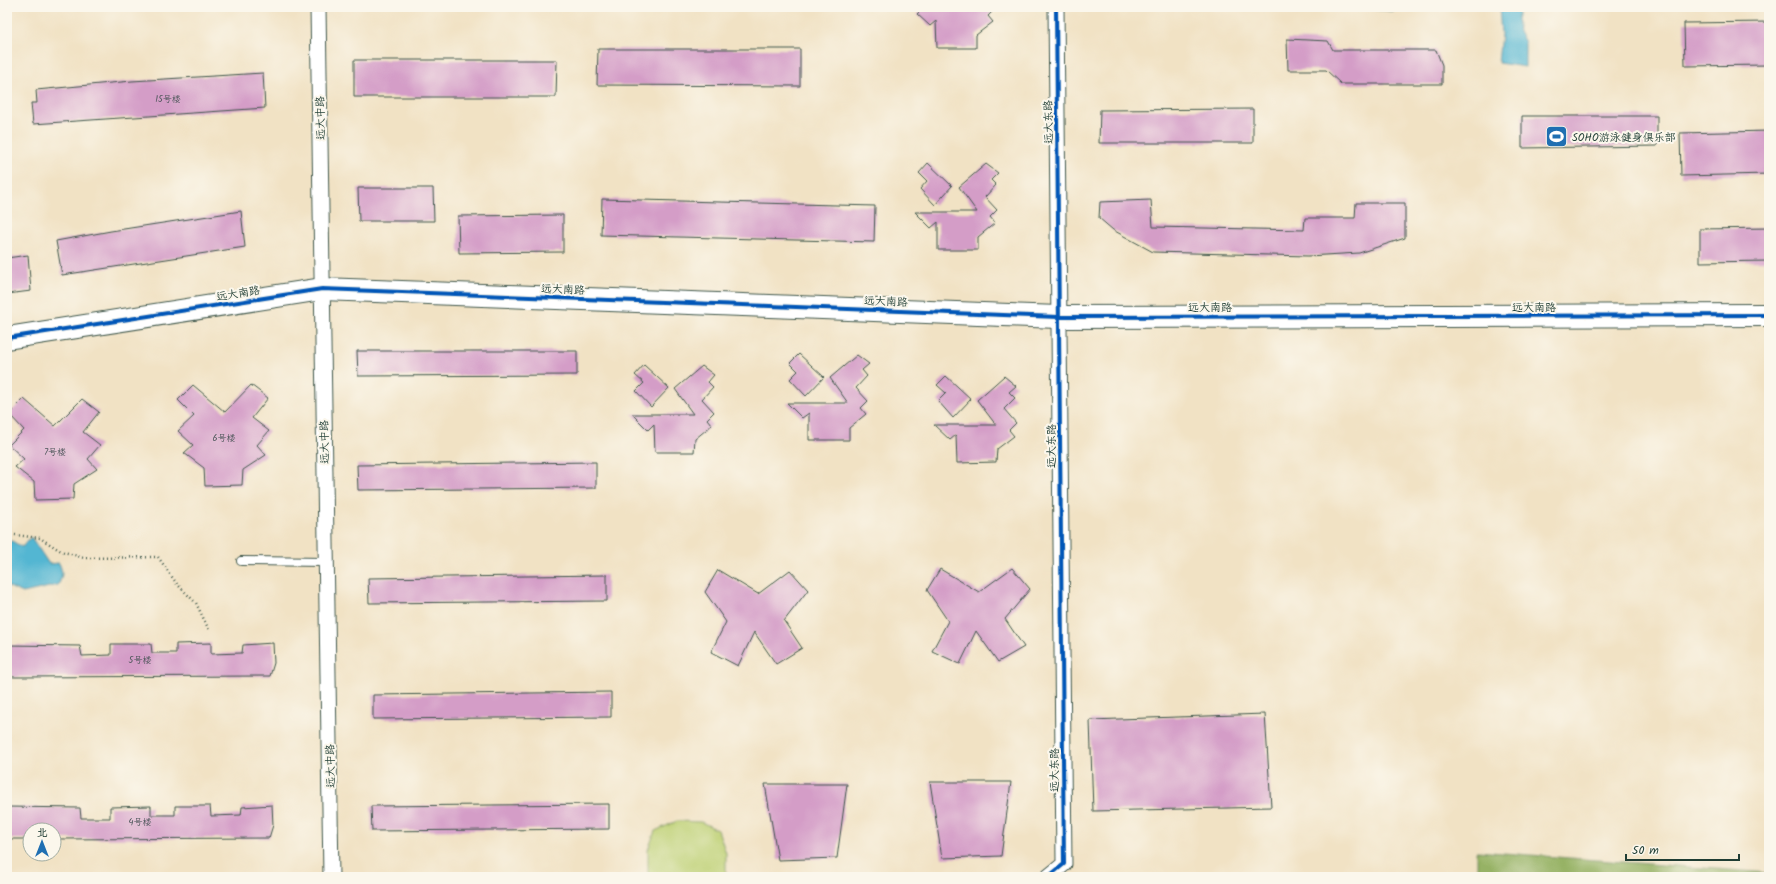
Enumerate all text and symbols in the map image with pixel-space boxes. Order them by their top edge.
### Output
house number: 15号楼 [155,92,181,107]
street label: 远大中路 [312,96,330,140]
street label: 远大东路 [1040,100,1058,144]
sports icon: SOHO游泳健身俱乐部 [1544,124,1570,150]
place label: SOHO游泳健身俱乐部 [1572,129,1676,147]
street label: 远大南路 [541,280,585,300]
street label: 远大南路 [215,282,261,306]
street label: 远大南路 [864,292,908,312]
street label: 远大南路 [1188,299,1232,317]
street label: 远大南路 [1512,299,1556,317]
street label: 远大中路 [316,420,334,464]
street label: 远大东路 [1043,424,1061,468]
house number: 6号楼 [212,431,236,446]
house number: 7号楼 [44,445,66,460]
house number: 5号楼 [129,653,151,668]
street label: 远大中路 [322,744,340,788]
street label: 远大东路 [1046,748,1064,792]
house number: 4号楼 [129,815,151,830]
north arrow [22,822,62,862]
text: 北 [37,824,48,842]
scale bar [1626,836,1739,862]
text: 50 m [1632,841,1659,860]

